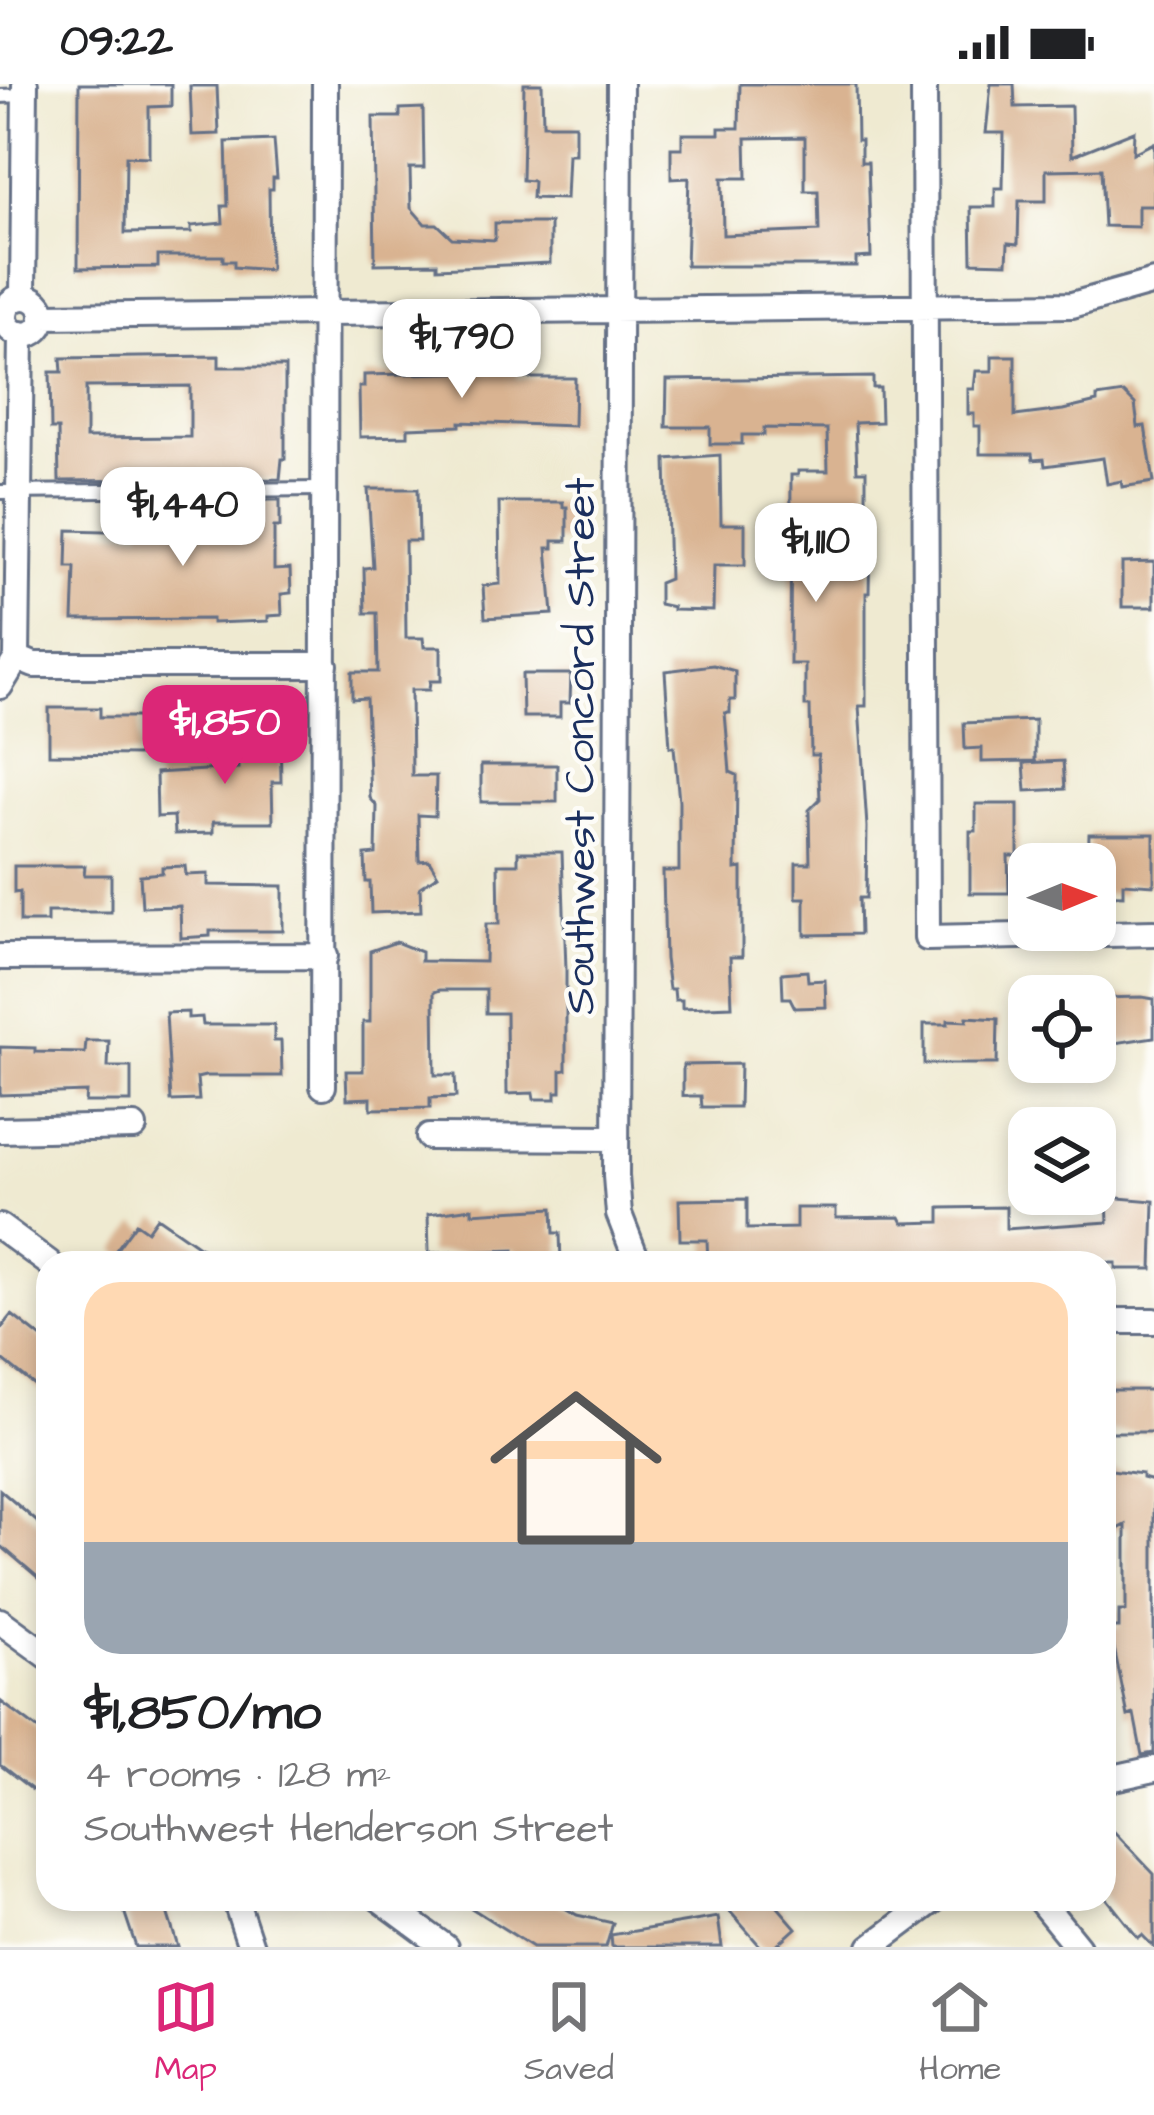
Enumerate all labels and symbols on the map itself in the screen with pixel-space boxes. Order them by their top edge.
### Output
pin: $1,790 [364,299,560,401]
pin: $1,440 [85,467,281,569]
street label: Southwest Concord Street [553,478,611,1014]
pin: $1,110 [718,503,914,605]
pin: $1,850 [127,685,323,787]
north arrow [1008,843,1116,951]

